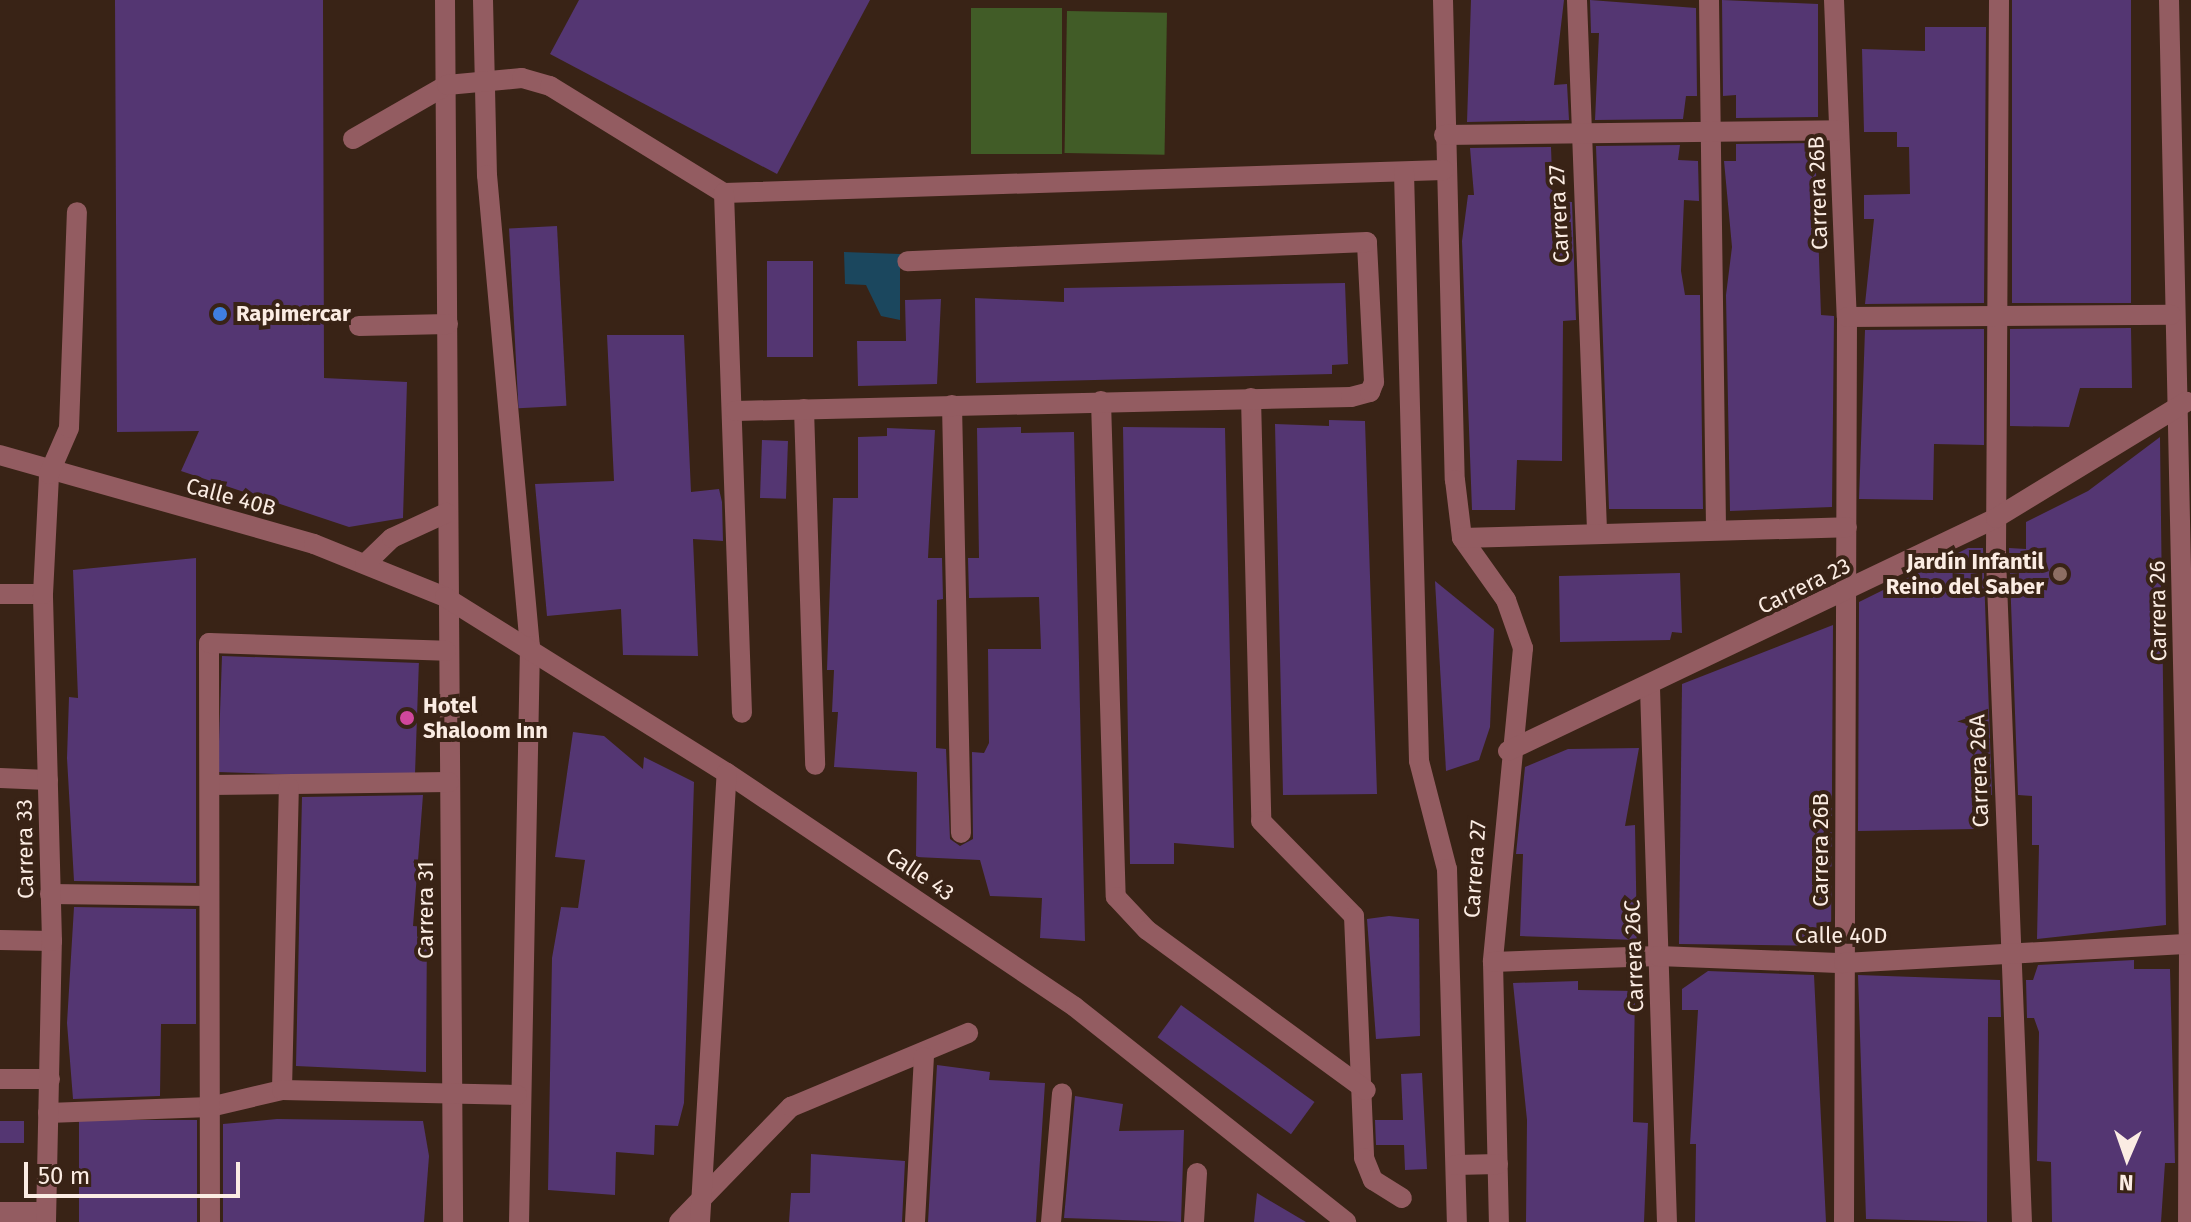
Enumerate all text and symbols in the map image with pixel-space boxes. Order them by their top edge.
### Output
street label: Carrera 26B [1803,136,1833,250]
street label: Carrera 27 [1543,164,1575,264]
place label: Rapimercar [236,301,351,327]
marker: Rapimercar [211,305,229,323]
street label: Calle 40B [183,472,279,522]
place label: Jardín Infantil Reino del Saber [1886,548,2044,600]
street label: Carrera 23 [1753,552,1855,620]
street label: Carrera 26 [2144,561,2172,661]
marker: Jardín Infantil Reino del Saber [2051,565,2069,583]
place label: Hotel Shaloom Inn [423,692,548,744]
marker: Hotel Shaloom Inn [398,709,416,727]
street label: Carrera 26A [1964,714,1994,828]
street label: Carrera 26B [1808,793,1834,907]
street label: Carrera 33 [11,799,39,899]
street label: Carrera 27 [1458,819,1492,919]
street label: Calle 43 [881,842,959,906]
street label: Carrera 31 [413,861,439,959]
street label: Carrera 26C [1619,899,1649,1013]
street label: Calle 40D [1795,923,1887,949]
north arrow [2087,1118,2167,1198]
scale bar [28,1146,244,1196]
text: 50 m [38,1162,90,1190]
text: N [2118,1169,2134,1196]

